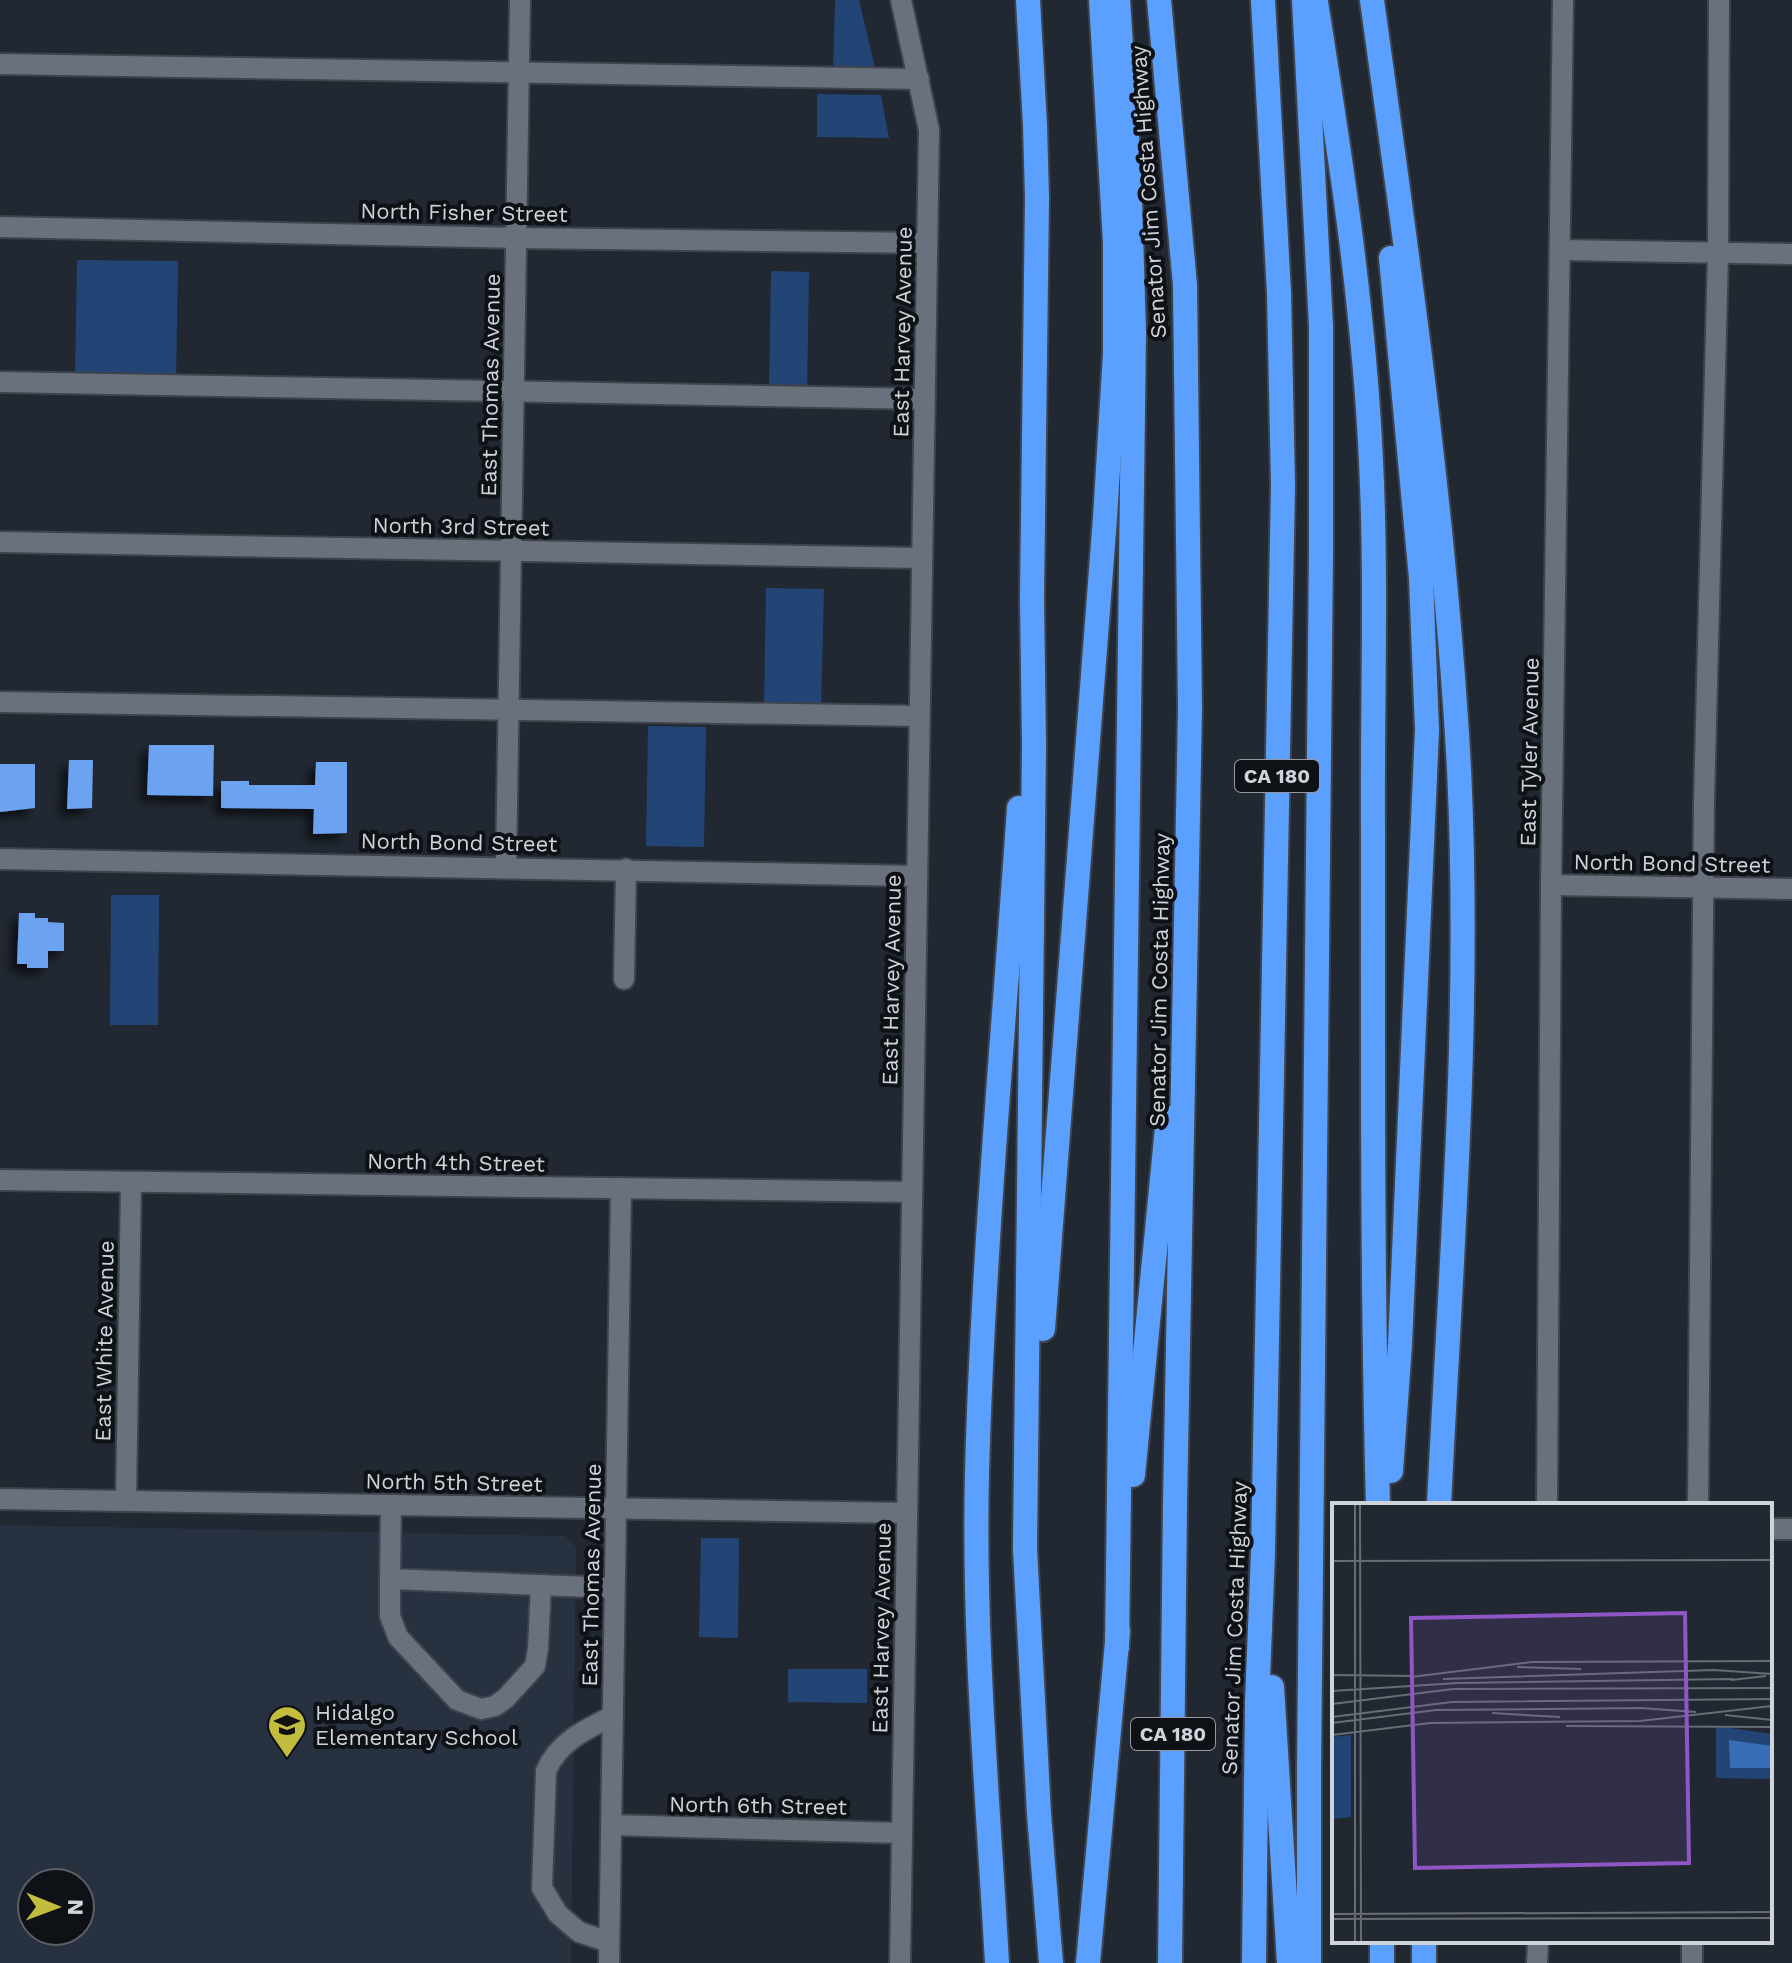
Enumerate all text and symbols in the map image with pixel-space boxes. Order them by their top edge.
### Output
street label: Senator Jim Costa Highway [1126,44,1171,339]
street label: North Fisher Street [360,198,568,227]
street label: East Harvey Avenue [888,226,917,438]
street label: East Thomas Avenue [476,273,505,497]
street label: North 3rd Street [372,512,550,541]
street label: East Tyler Avenue [1515,657,1544,847]
road number: CA 180 [1235,760,1319,792]
street label: North Bond Street [361,828,557,857]
street label: Senator Jim Costa Highway [1144,832,1175,1127]
street label: North Bond Street [1574,849,1770,878]
street label: East Harvey Avenue [877,874,906,1086]
street label: North 4th Street [367,1148,545,1177]
street label: East White Avenue [90,1240,119,1442]
street label: East Thomas Avenue [577,1463,606,1687]
street label: North 5th Street [365,1468,543,1497]
street label: Senator Jim Costa Highway [1217,1480,1252,1775]
inset map [1332,1503,1772,1943]
street label: East Harvey Avenue [867,1522,896,1734]
place label: Hidalgo Elementary School [315,1700,518,1750]
school or university icon: Hidalgo Elementary School [266,1704,308,1759]
road number: CA 180 [1131,1718,1215,1750]
street label: North 6th Street [669,1791,847,1820]
north arrow [16,1867,96,1947]
text: N [63,1899,88,1916]

